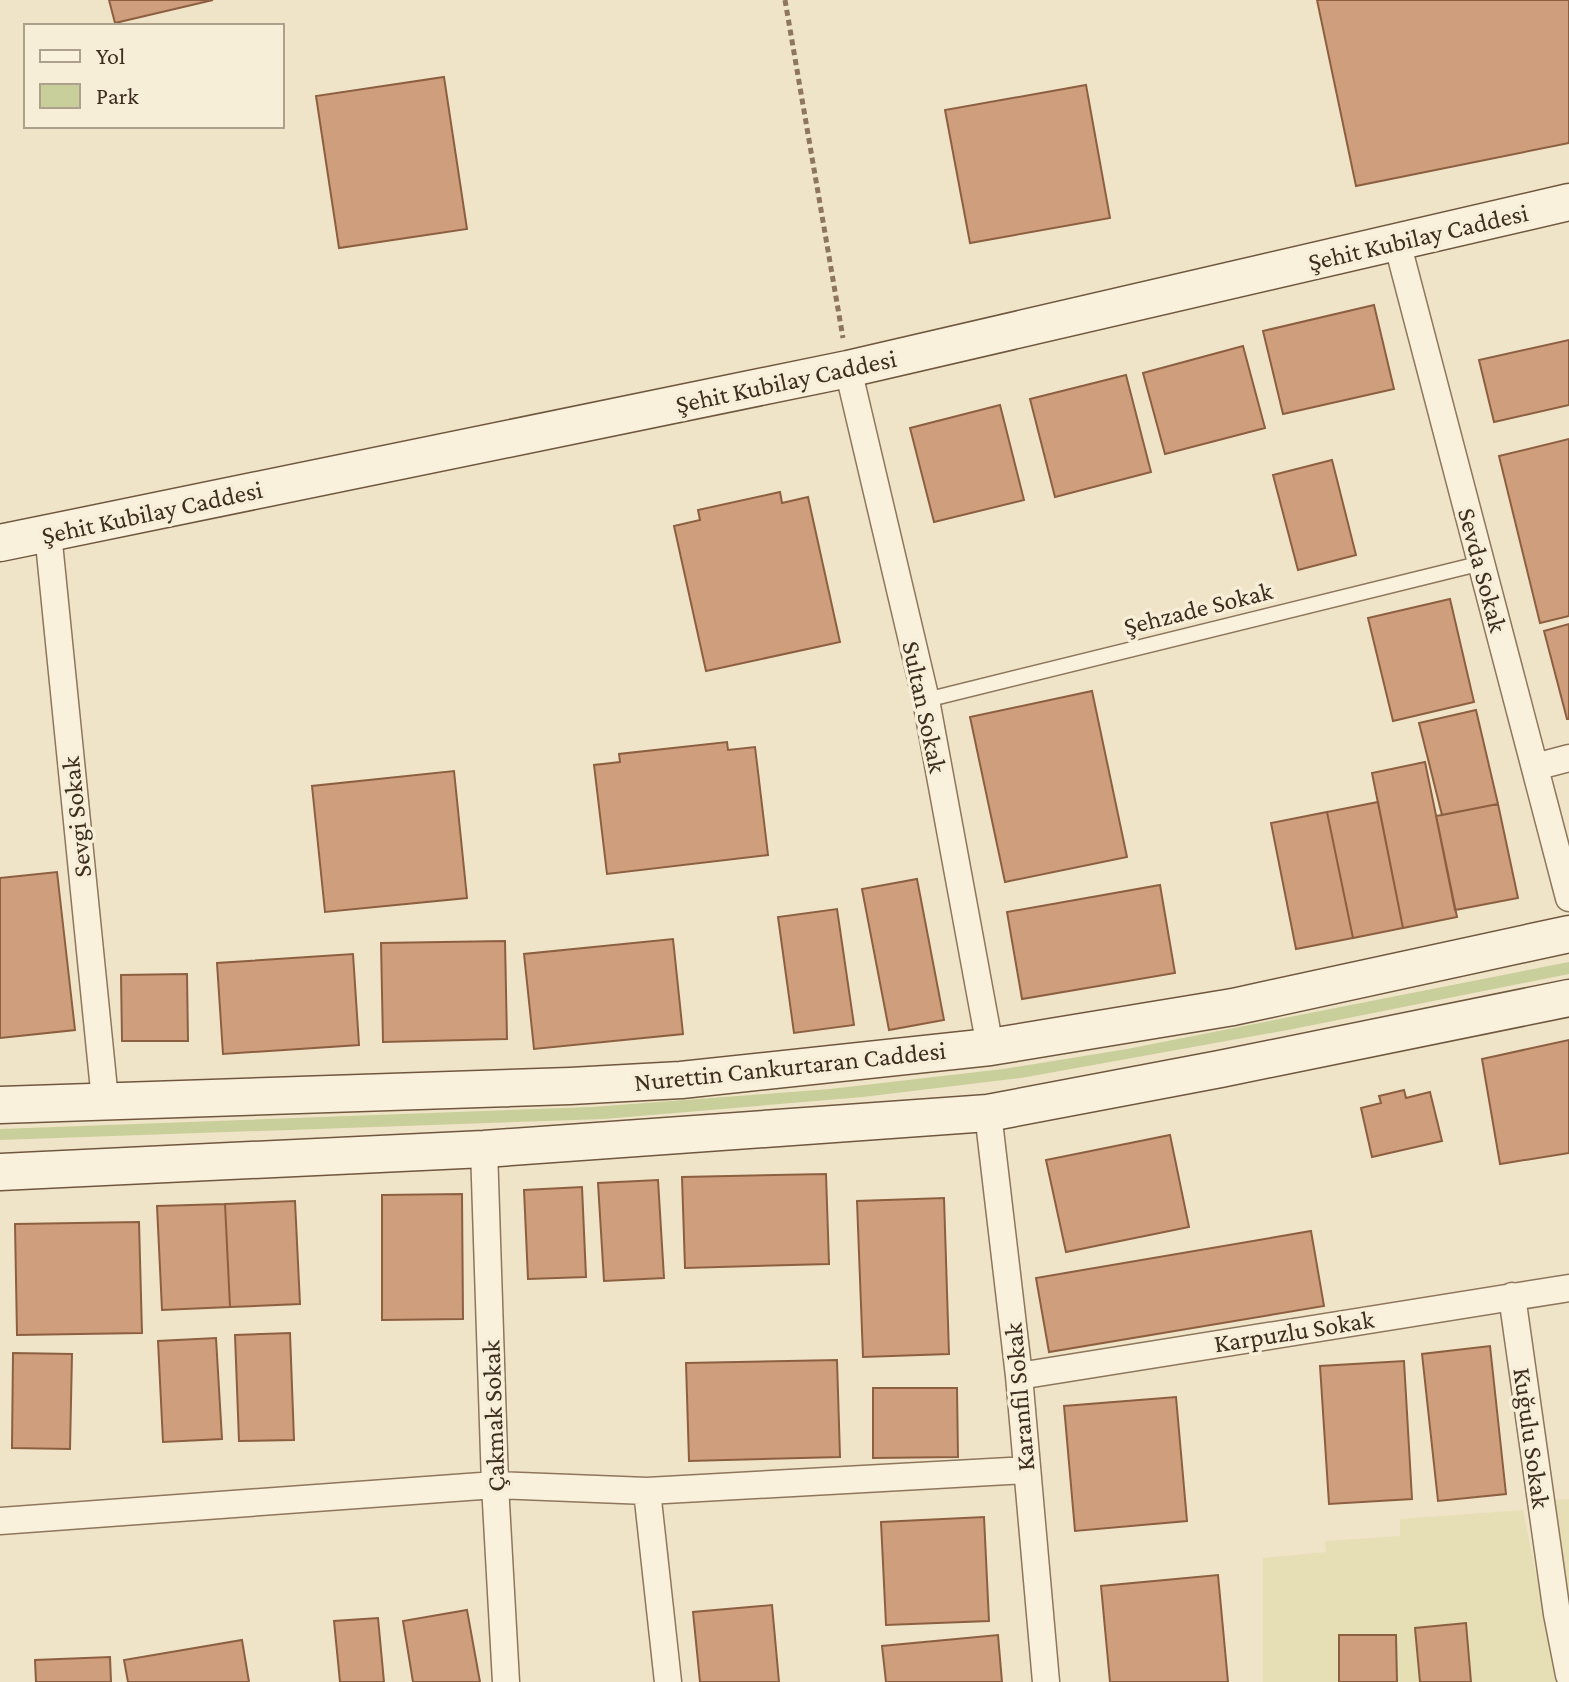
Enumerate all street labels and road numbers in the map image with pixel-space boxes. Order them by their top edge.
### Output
street label: Şehit Kubilay Caddesi [1305,198,1531,277]
street label: Şehit Kubilay Caddesi [673,344,899,419]
street label: Şehit Kubilay Caddesi [39,475,265,550]
street label: Sevda Sokak [1452,505,1513,636]
street label: Şehzade Sokak [1121,576,1276,641]
street label: Sultan Sokak [896,639,953,776]
street label: Sevgi Sokak [56,754,97,879]
street label: Nurettin Cankurtaran Caddesi [633,1036,948,1097]
street label: Karpuzlu Sokak [1212,1304,1377,1358]
street label: Karanfil Sokak [999,1321,1040,1472]
street label: Çakmak Sokak [476,1339,511,1492]
street label: Kuğulu Sokak [1507,1366,1556,1511]

